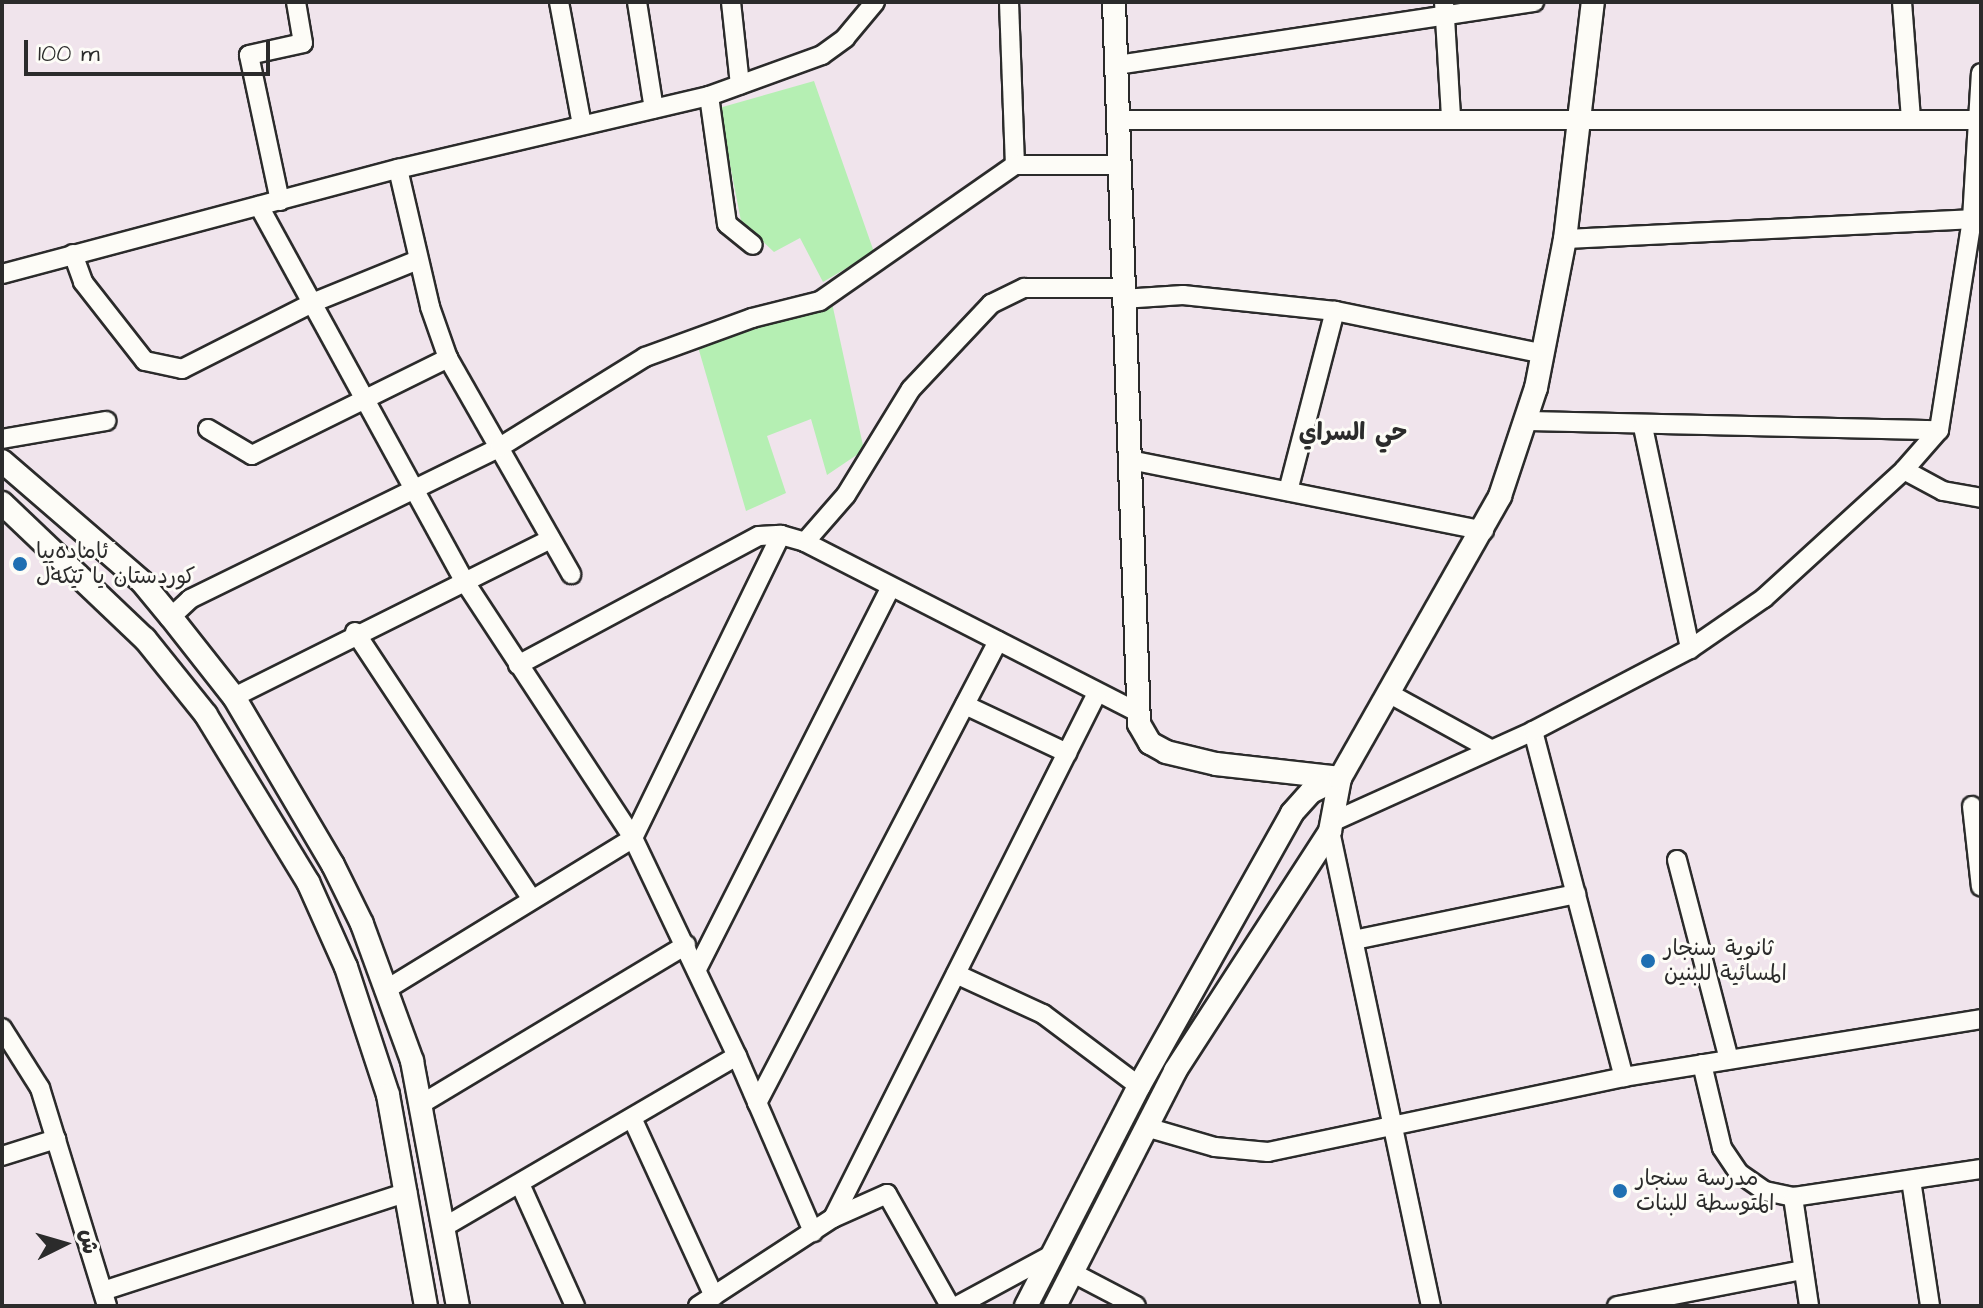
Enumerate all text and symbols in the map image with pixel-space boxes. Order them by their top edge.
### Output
scale bar [28,24,274,74]
text: 100 m [38,37,100,71]
district label: حي السراي [1299,420,1407,448]
place label: ئامادەییا کوردستان یا تێکەل [36,538,195,590]
marker: ئامادەییا کوردستان یا تێکەل [11,555,29,573]
place label: ثانوية سنجار المسائية للبنين [1664,935,1787,986]
marker: ثانوية سنجار المسائية للبنين [1639,952,1657,970]
place label: مدرسة سنجار المتوسطة للبنات [1636,1165,1774,1216]
marker: مدرسة سنجار المتوسطة للبنات [1611,1182,1629,1200]
north arrow [24,1204,104,1284]
text: ش [72,1228,105,1255]

